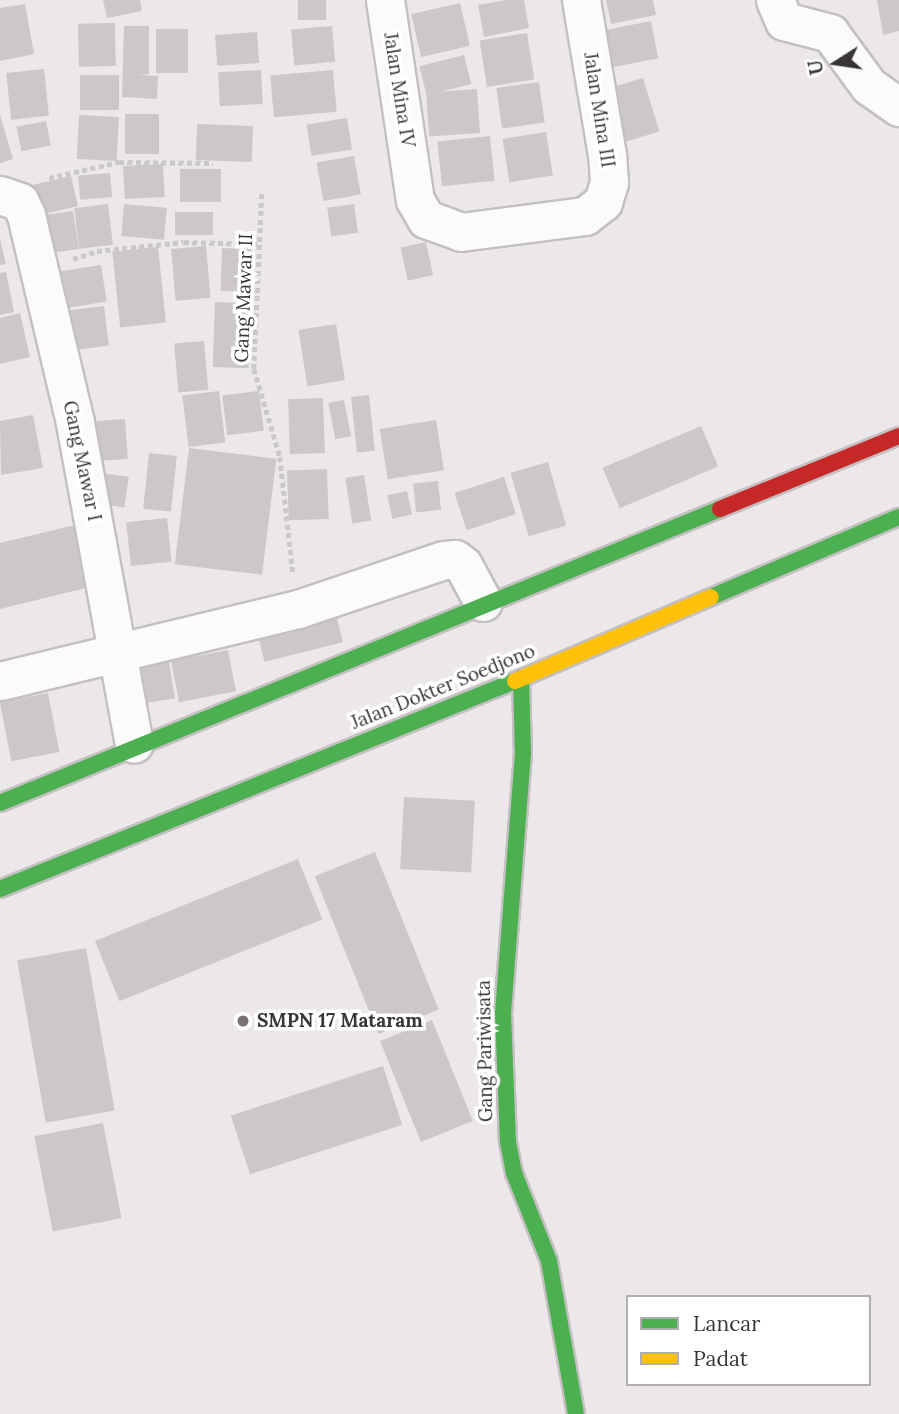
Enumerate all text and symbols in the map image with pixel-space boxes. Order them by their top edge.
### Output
north arrow [801,28,871,98]
street label: Jalan Mina IV [379,31,419,149]
street label: Jalan Mina III [579,51,619,169]
text: U [802,58,829,77]
street label: Gang Mawar II [230,233,258,363]
street label: Gang Mawar I [58,399,106,523]
street label: Jalan Dokter Soedjono [348,640,538,734]
street label: Gang Pariwisata [472,980,498,1122]
place label: SMPN 17 Mataram [257,1010,423,1032]
marker: SMPN 17 Mataram [235,1013,251,1029]
legend [626,1295,871,1386]
text: Lancar [693,1310,760,1337]
text: Padat [693,1345,748,1372]

